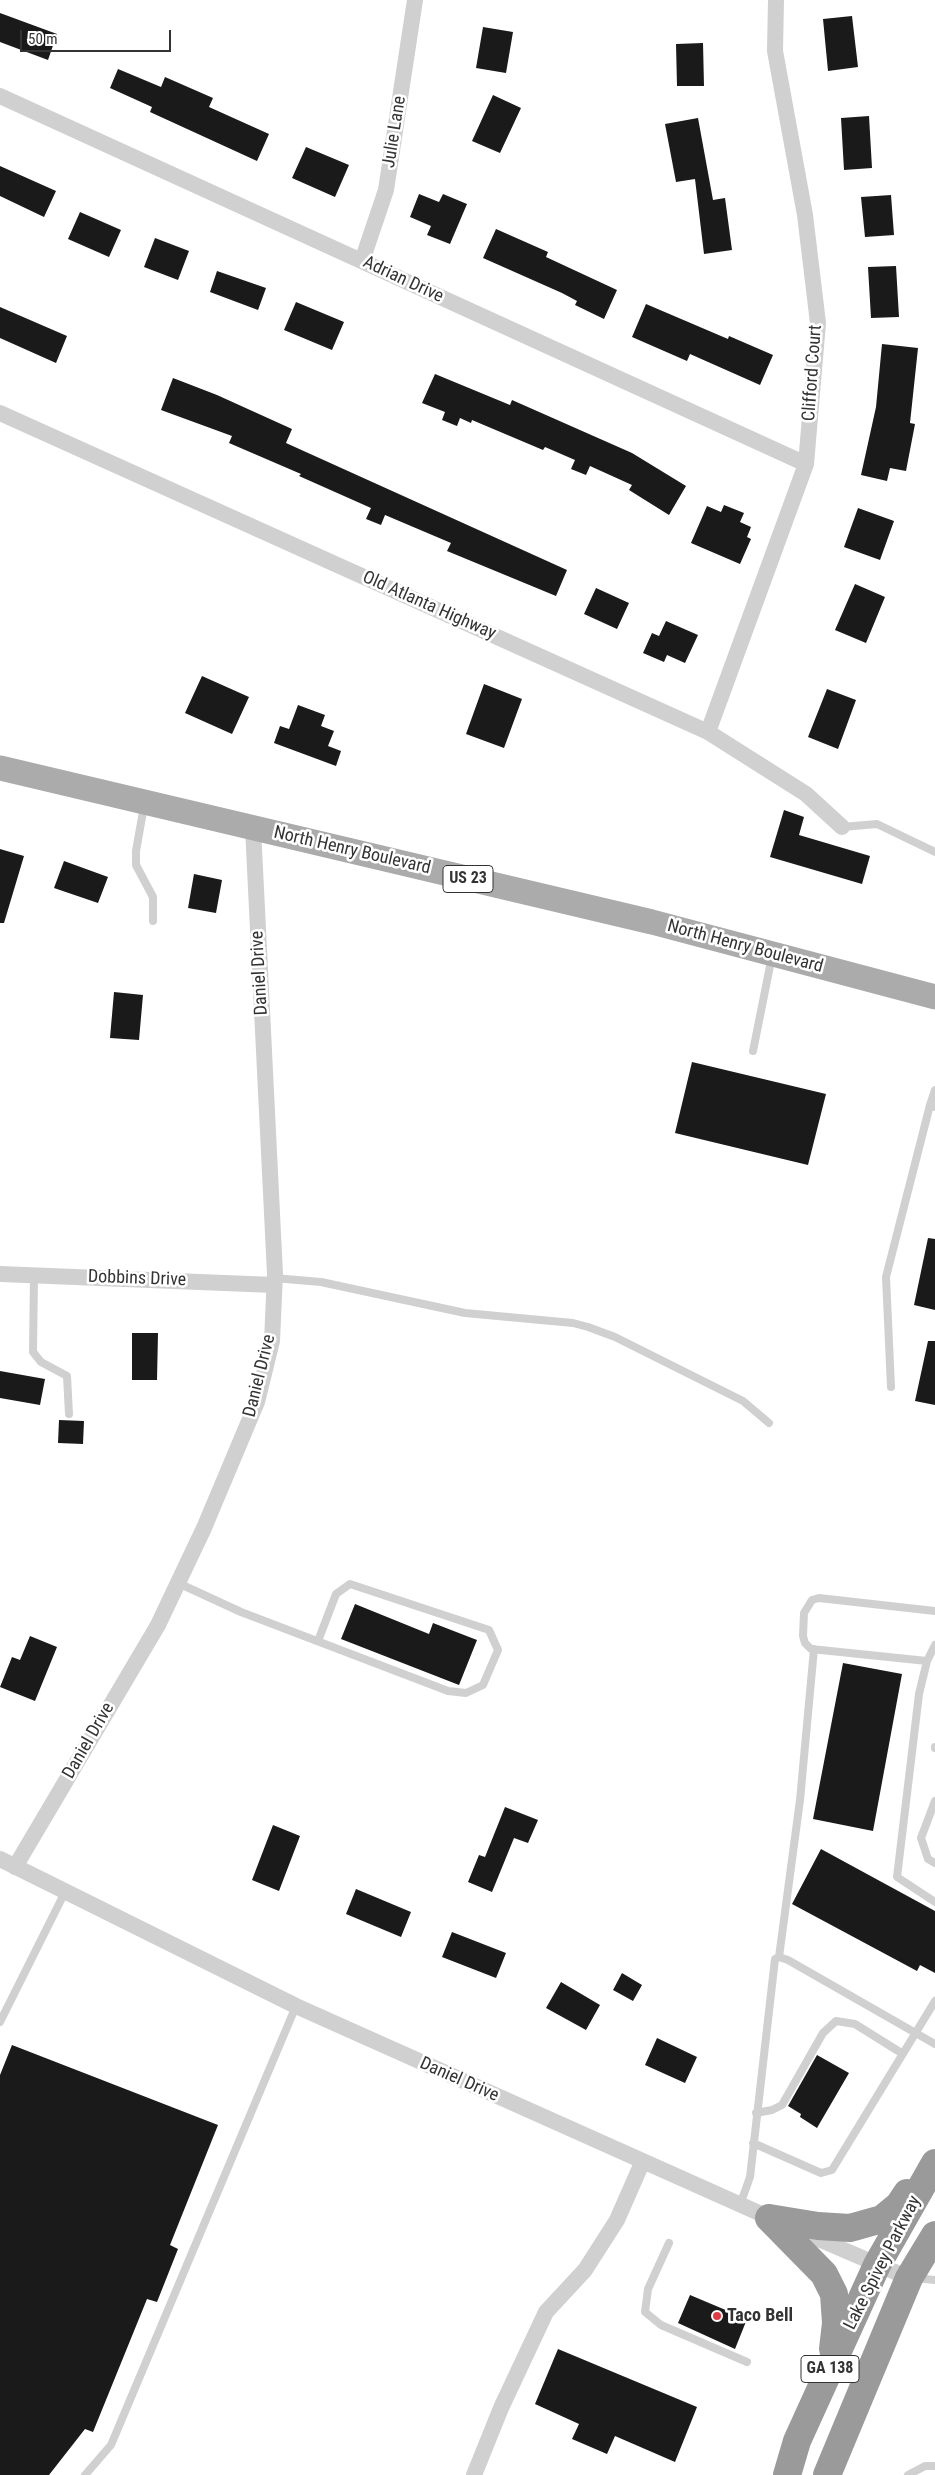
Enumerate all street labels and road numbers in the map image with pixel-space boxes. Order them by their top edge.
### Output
street label: Julie Lane [379,94,411,170]
street label: Adrian Drive [359,252,447,308]
street label: Clifford Court [799,324,827,422]
street label: Old Atlanta Highway [359,567,499,645]
street label: North Henry Boulevard [271,822,433,880]
road number: US 23 [443,866,493,892]
street label: North Henry Boulevard [665,916,825,978]
street label: Daniel Drive [247,930,273,1016]
street label: Dobbins Drive [88,1266,186,1292]
street label: Daniel Drive [239,1332,281,1420]
street label: Daniel Drive [59,1699,119,1783]
street label: Daniel Drive [416,2053,502,2107]
street label: Lake Spivey Parkway [840,2192,926,2334]
road number: GA 138 [801,2356,859,2382]

